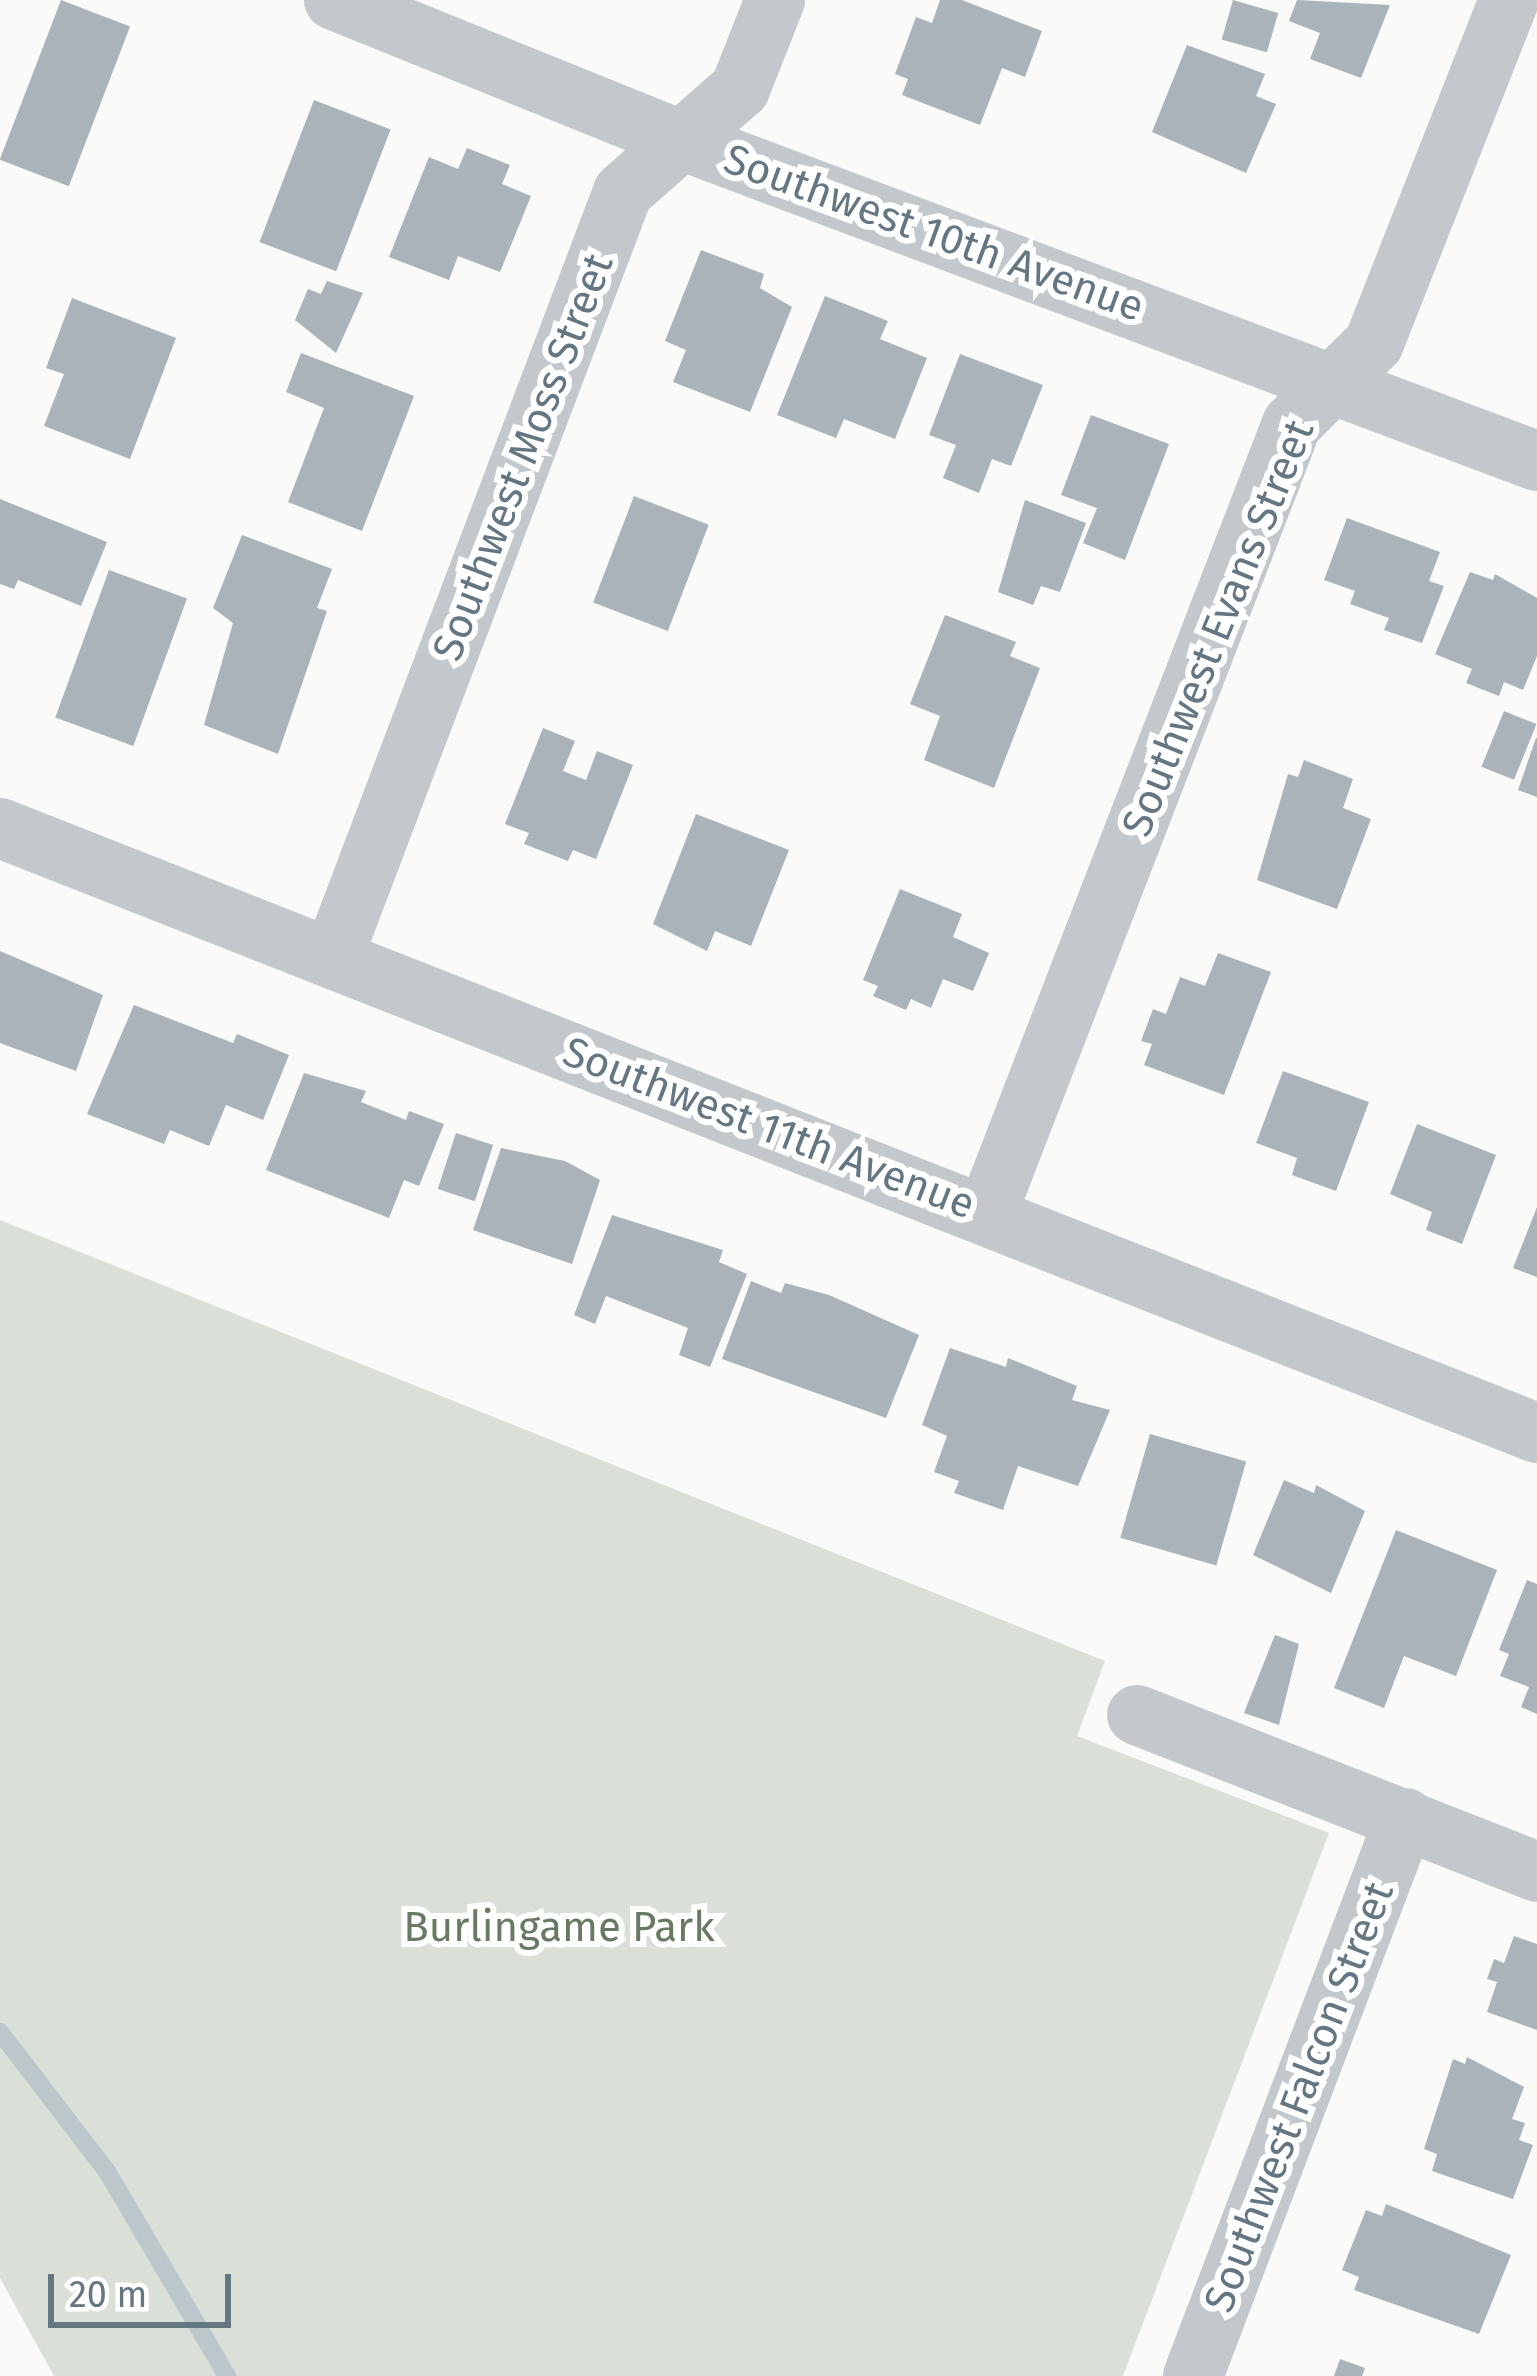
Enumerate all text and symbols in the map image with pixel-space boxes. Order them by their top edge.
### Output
street label: Southwest 10th Avenue [717,134,1151,332]
street label: Southwest Moss Street [422,246,624,668]
street label: Southwest Evans Street [1111,413,1325,843]
street label: Southwest 11th Avenue [556,1026,982,1230]
street label: Southwest Falcon Street [1194,1875,1404,2319]
park label: Burlingame Park [403,1902,715,1952]
scale bar [54,2250,237,2324]
text: 20 m [69,2273,147,2317]

